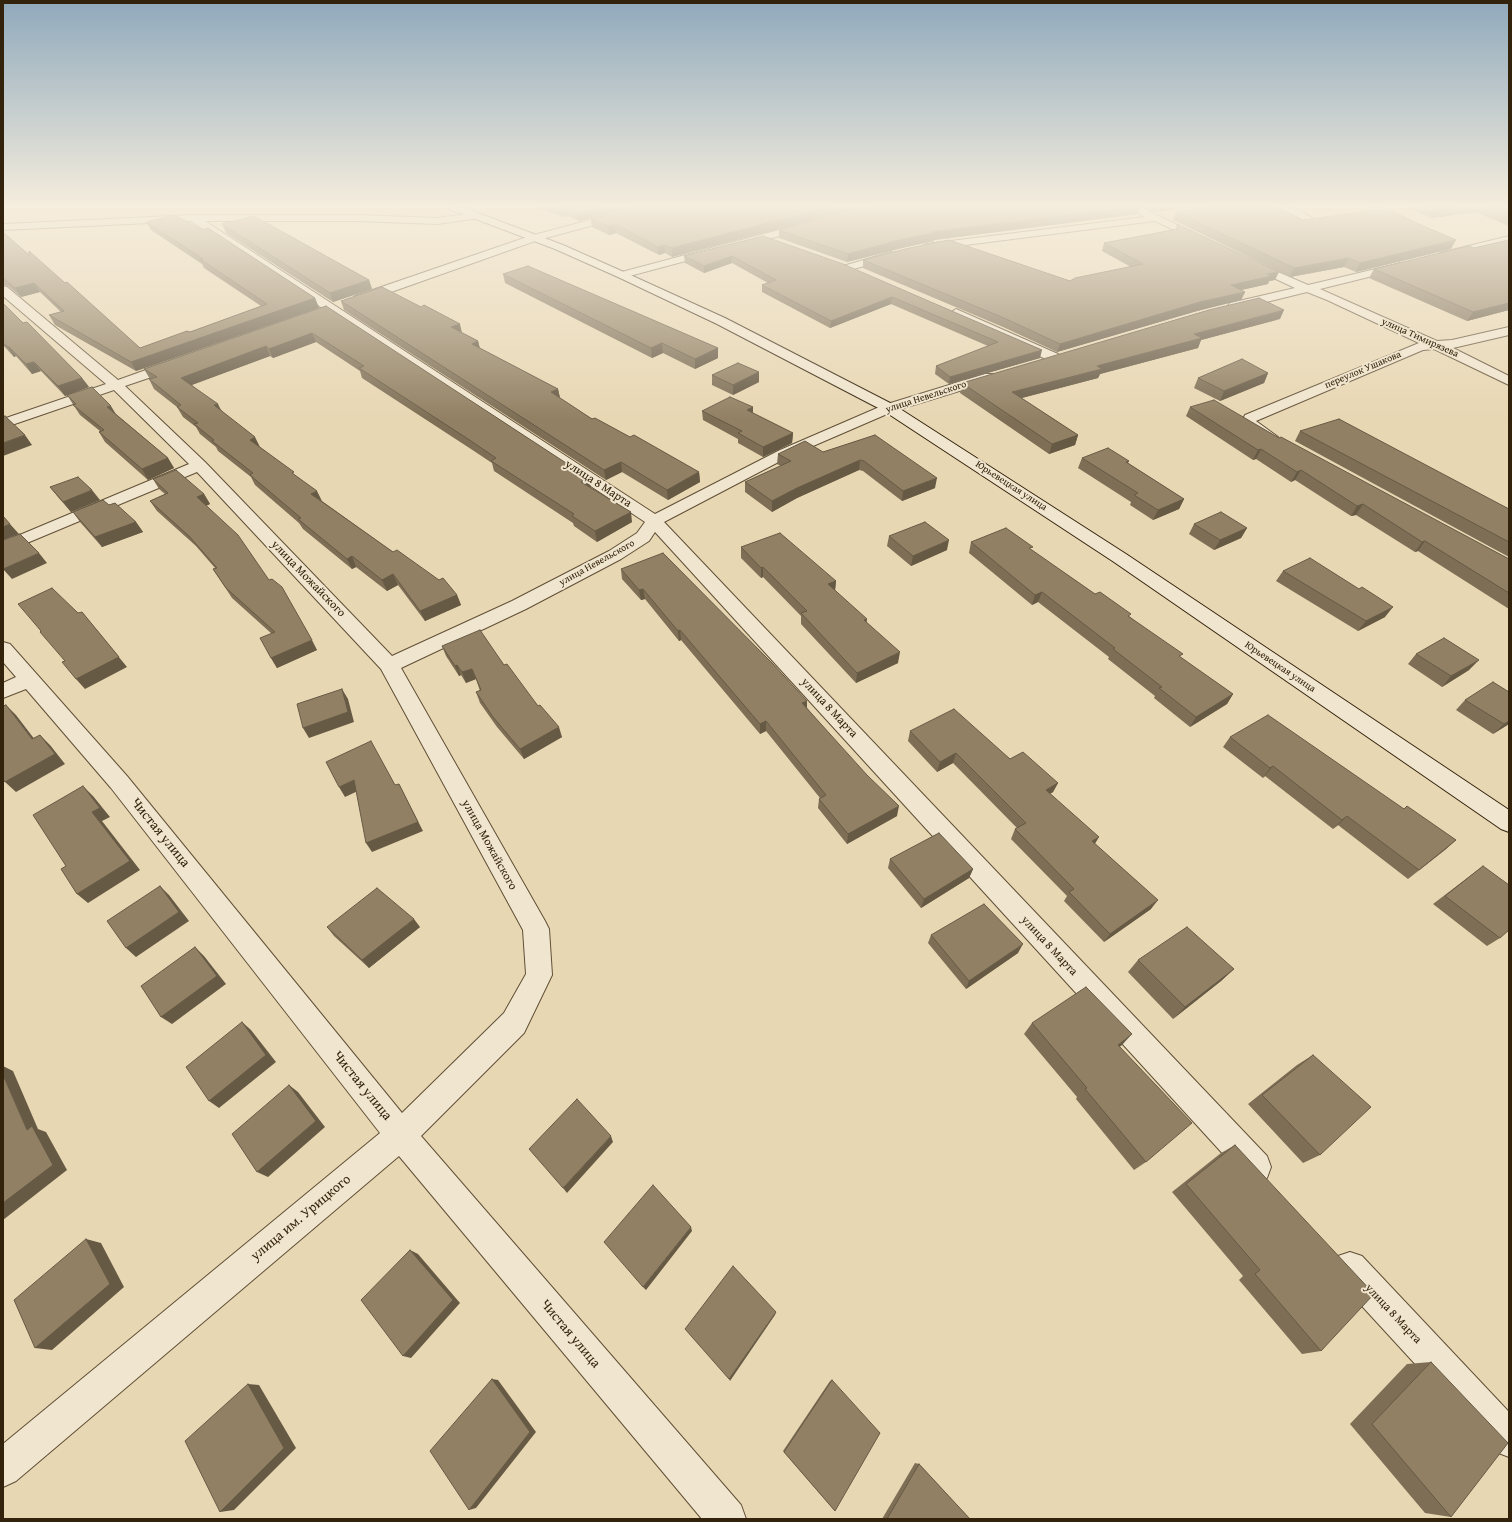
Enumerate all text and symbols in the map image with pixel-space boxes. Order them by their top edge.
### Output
street label: улица Тимирязева [1380,316,1460,360]
street label: переулок Ушакова [1323,348,1403,392]
street label: улица Невельского [884,378,968,416]
street label: улица 8 Марта [562,457,634,511]
street label: Юрьевецкая улица [973,458,1049,514]
street label: улица Невельского [557,537,637,589]
street label: улица Можайского [268,538,348,620]
street label: Юрьевецкая улица [1242,639,1318,695]
street label: улица 8 Марта [798,675,860,741]
street label: Чистая улица [127,795,193,871]
street label: улица Можайского [458,797,520,893]
street label: улица 8 Марта [1018,913,1080,979]
street label: Чистая улица [329,1048,395,1124]
street label: улица им. Урицкого [247,1171,355,1265]
street label: улица 8 Марта [1362,1281,1424,1347]
street label: Чистая улица [536,1296,604,1372]

